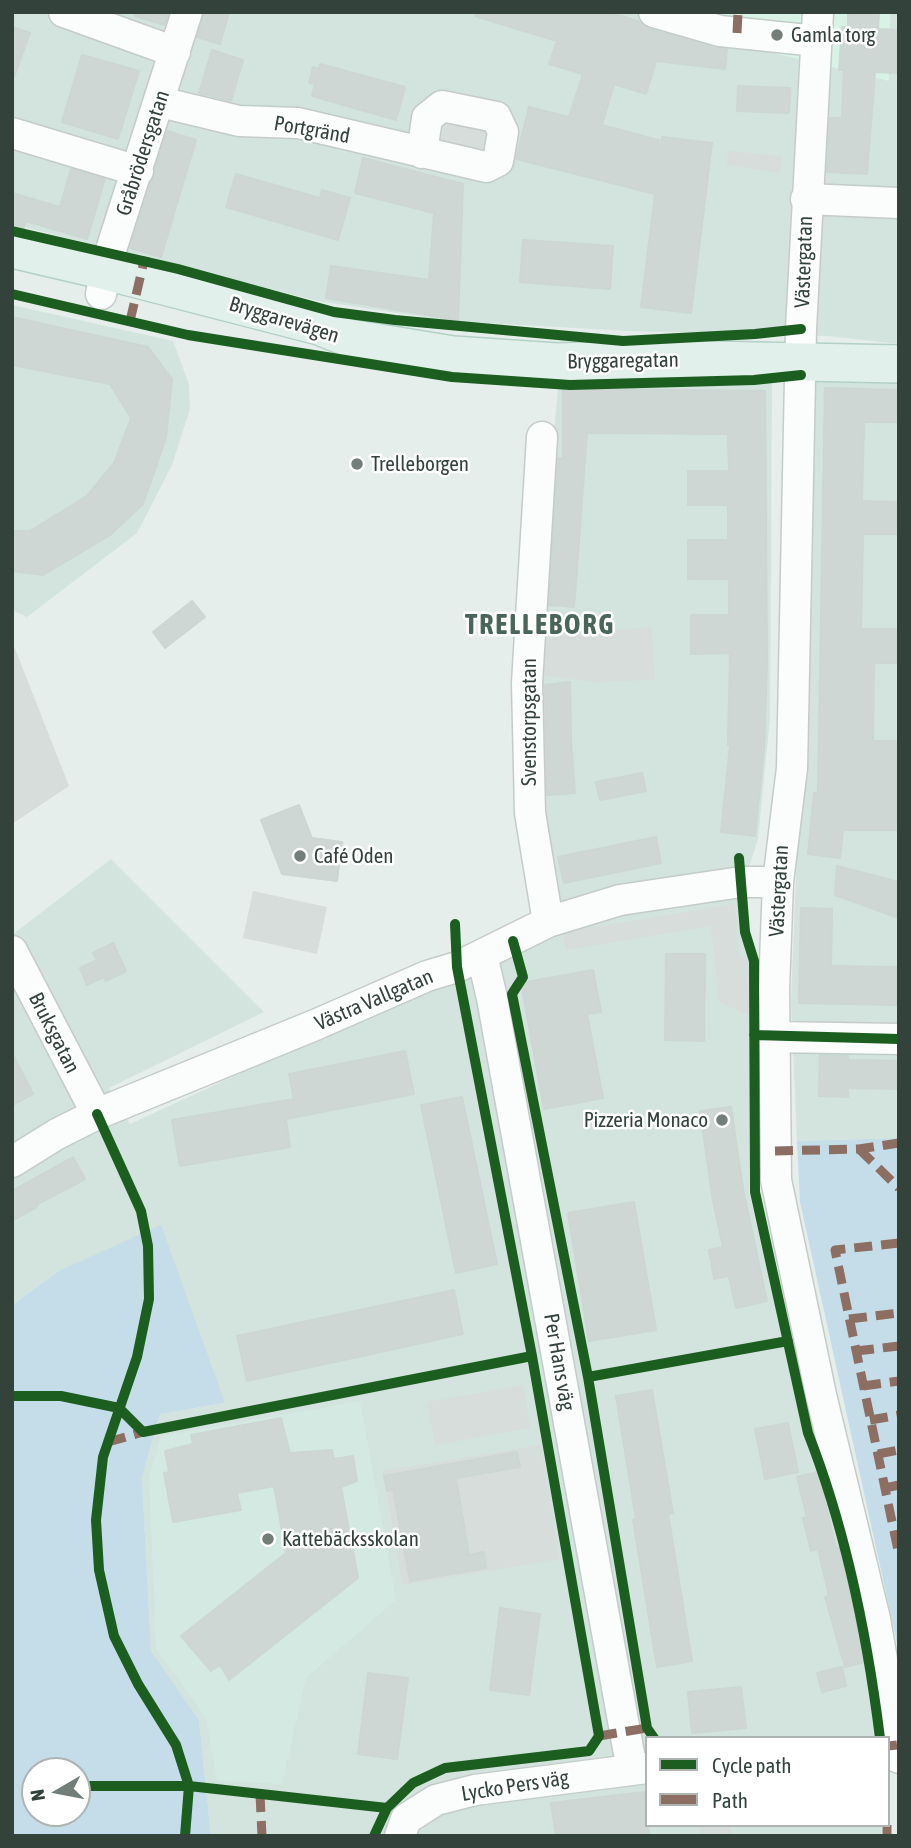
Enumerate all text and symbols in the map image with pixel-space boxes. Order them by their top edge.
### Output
place label: Gamla torg [791,22,876,48]
marker: Gamla torg [769,27,785,43]
street label: Gråbrödersgatan [111,87,175,219]
street label: Portgränd [272,111,352,149]
street label: Västergatan [790,216,818,308]
street label: Bryggarevägen [226,291,342,349]
street label: Bryggaregatan [567,347,679,375]
place label: Trelleborgen [371,451,469,477]
marker: Trelleborgen [349,456,365,472]
district label: TRELLEBORG [466,608,614,642]
street label: Svenstorpsgatan [516,658,542,786]
place label: Café Oden [314,843,393,869]
street label: Västergatan [764,844,794,938]
marker: Café Oden [292,848,308,864]
street label: Västra Vallgatan [311,964,437,1036]
street label: Bruksgatan [23,988,85,1078]
place label: Pizzeria Monaco [584,1107,708,1133]
marker: Pizzeria Monaco [714,1112,730,1128]
street label: Per Hans väg [538,1311,580,1413]
place label: Kattebäcksskolan [282,1526,419,1552]
marker: Kattebäcksskolan [260,1531,276,1547]
legend [645,1736,890,1827]
text: Cycle path [712,1753,791,1777]
north arrow [21,1757,91,1827]
street label: Lycko Pers väg [459,1765,571,1807]
text: N [25,1788,49,1803]
text: Path [712,1788,748,1812]

